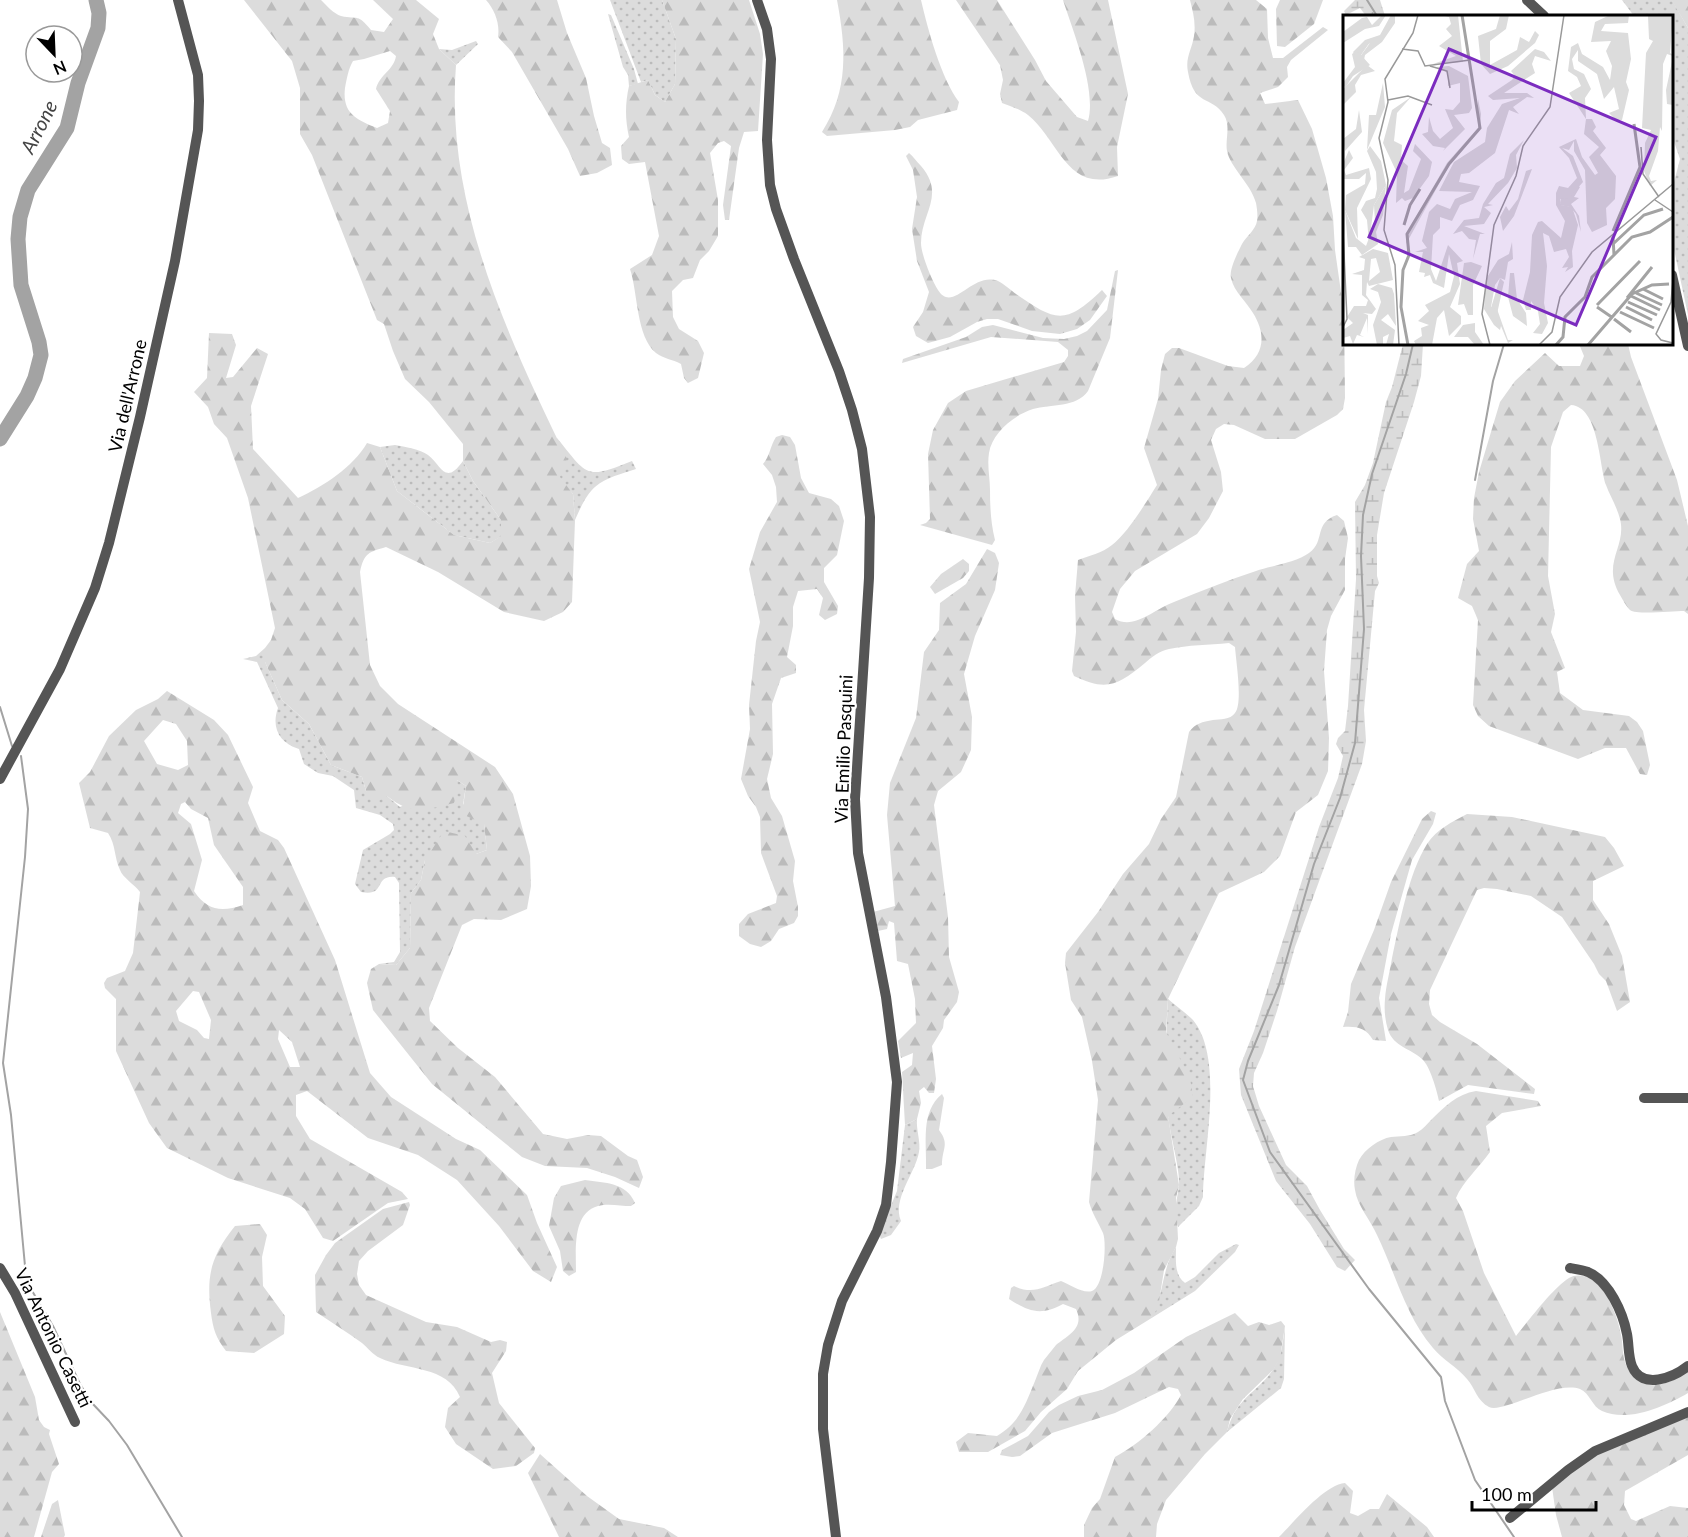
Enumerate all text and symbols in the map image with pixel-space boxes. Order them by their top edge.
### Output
inset map [1343,15,1673,345]
north arrow [24,24,84,84]
text: N [51,57,69,79]
water label: Arrone [14,96,62,158]
street label: Via dell'Arrone [103,337,151,454]
street label: Via Emilio Pasquini [829,674,857,824]
street label: Via Antonio Casetti [11,1264,97,1411]
scale bar [1472,1474,1596,1512]
text: 100 m [1481,1483,1532,1505]

